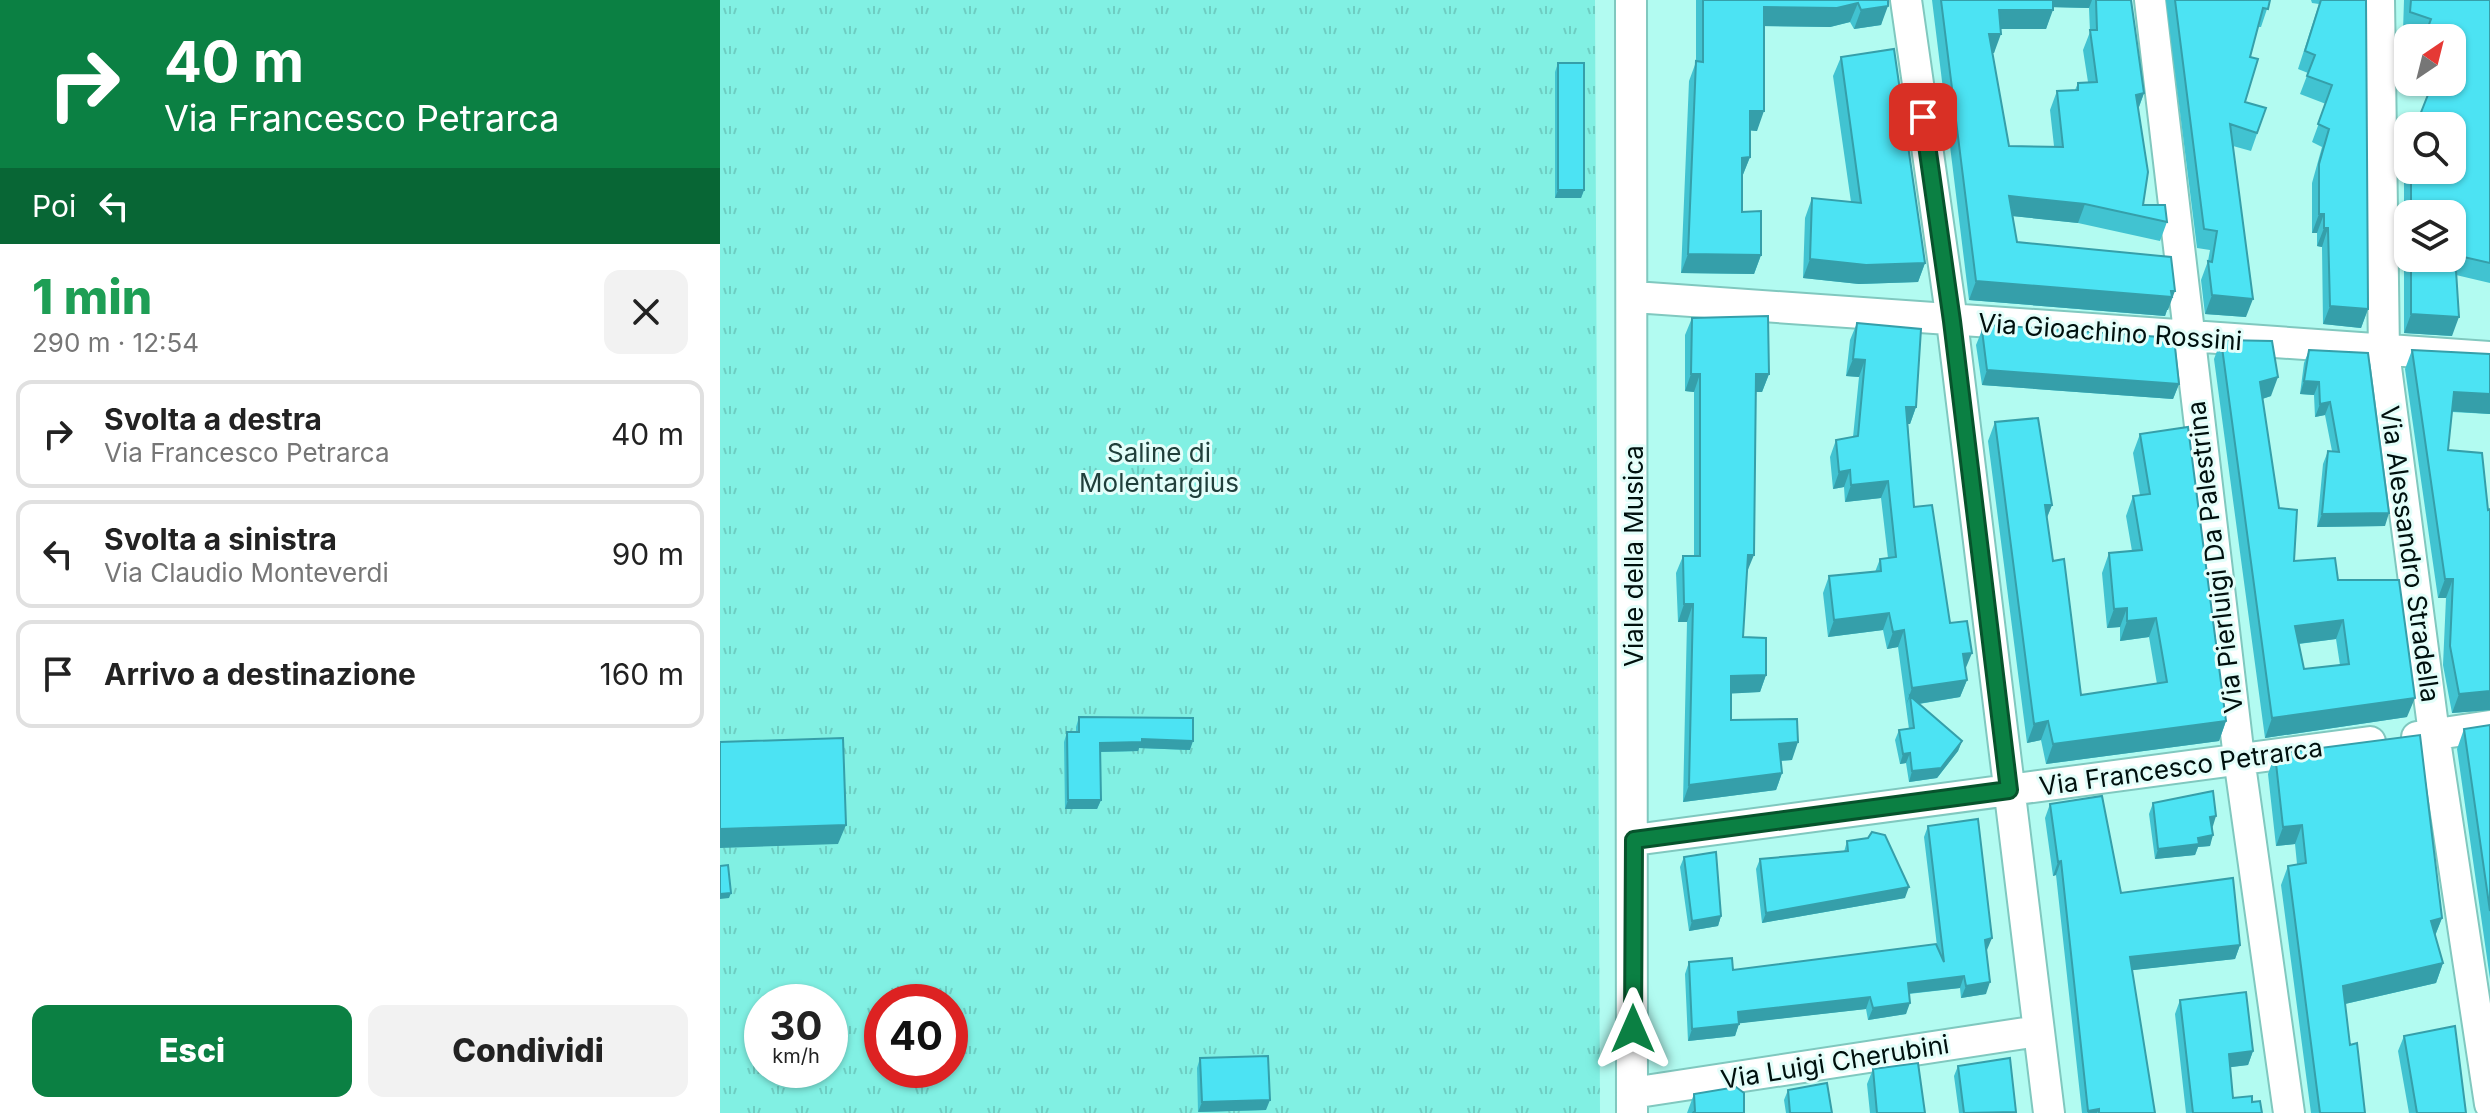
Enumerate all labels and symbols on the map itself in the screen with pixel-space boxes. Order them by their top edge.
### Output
north arrow [2394,24,2466,96]
pin [1889,83,1957,151]
street label: Via Gioachino Rossini [1977,307,2243,356]
street label: Via Pierluigi Da Palestrina [2180,399,2249,715]
street label: Via Alessandro Stradella [2374,404,2447,704]
park label: Saline di Molentargius [1079,437,1239,498]
street label: Viale della Musica [1618,445,1649,667]
street label: Via Francesco Petrarca [2037,731,2324,802]
speed limit sign: 40 [864,984,968,1088]
position arrow [1591,987,1675,1071]
street label: Via Luigi Cherubini [1719,1028,1951,1095]

